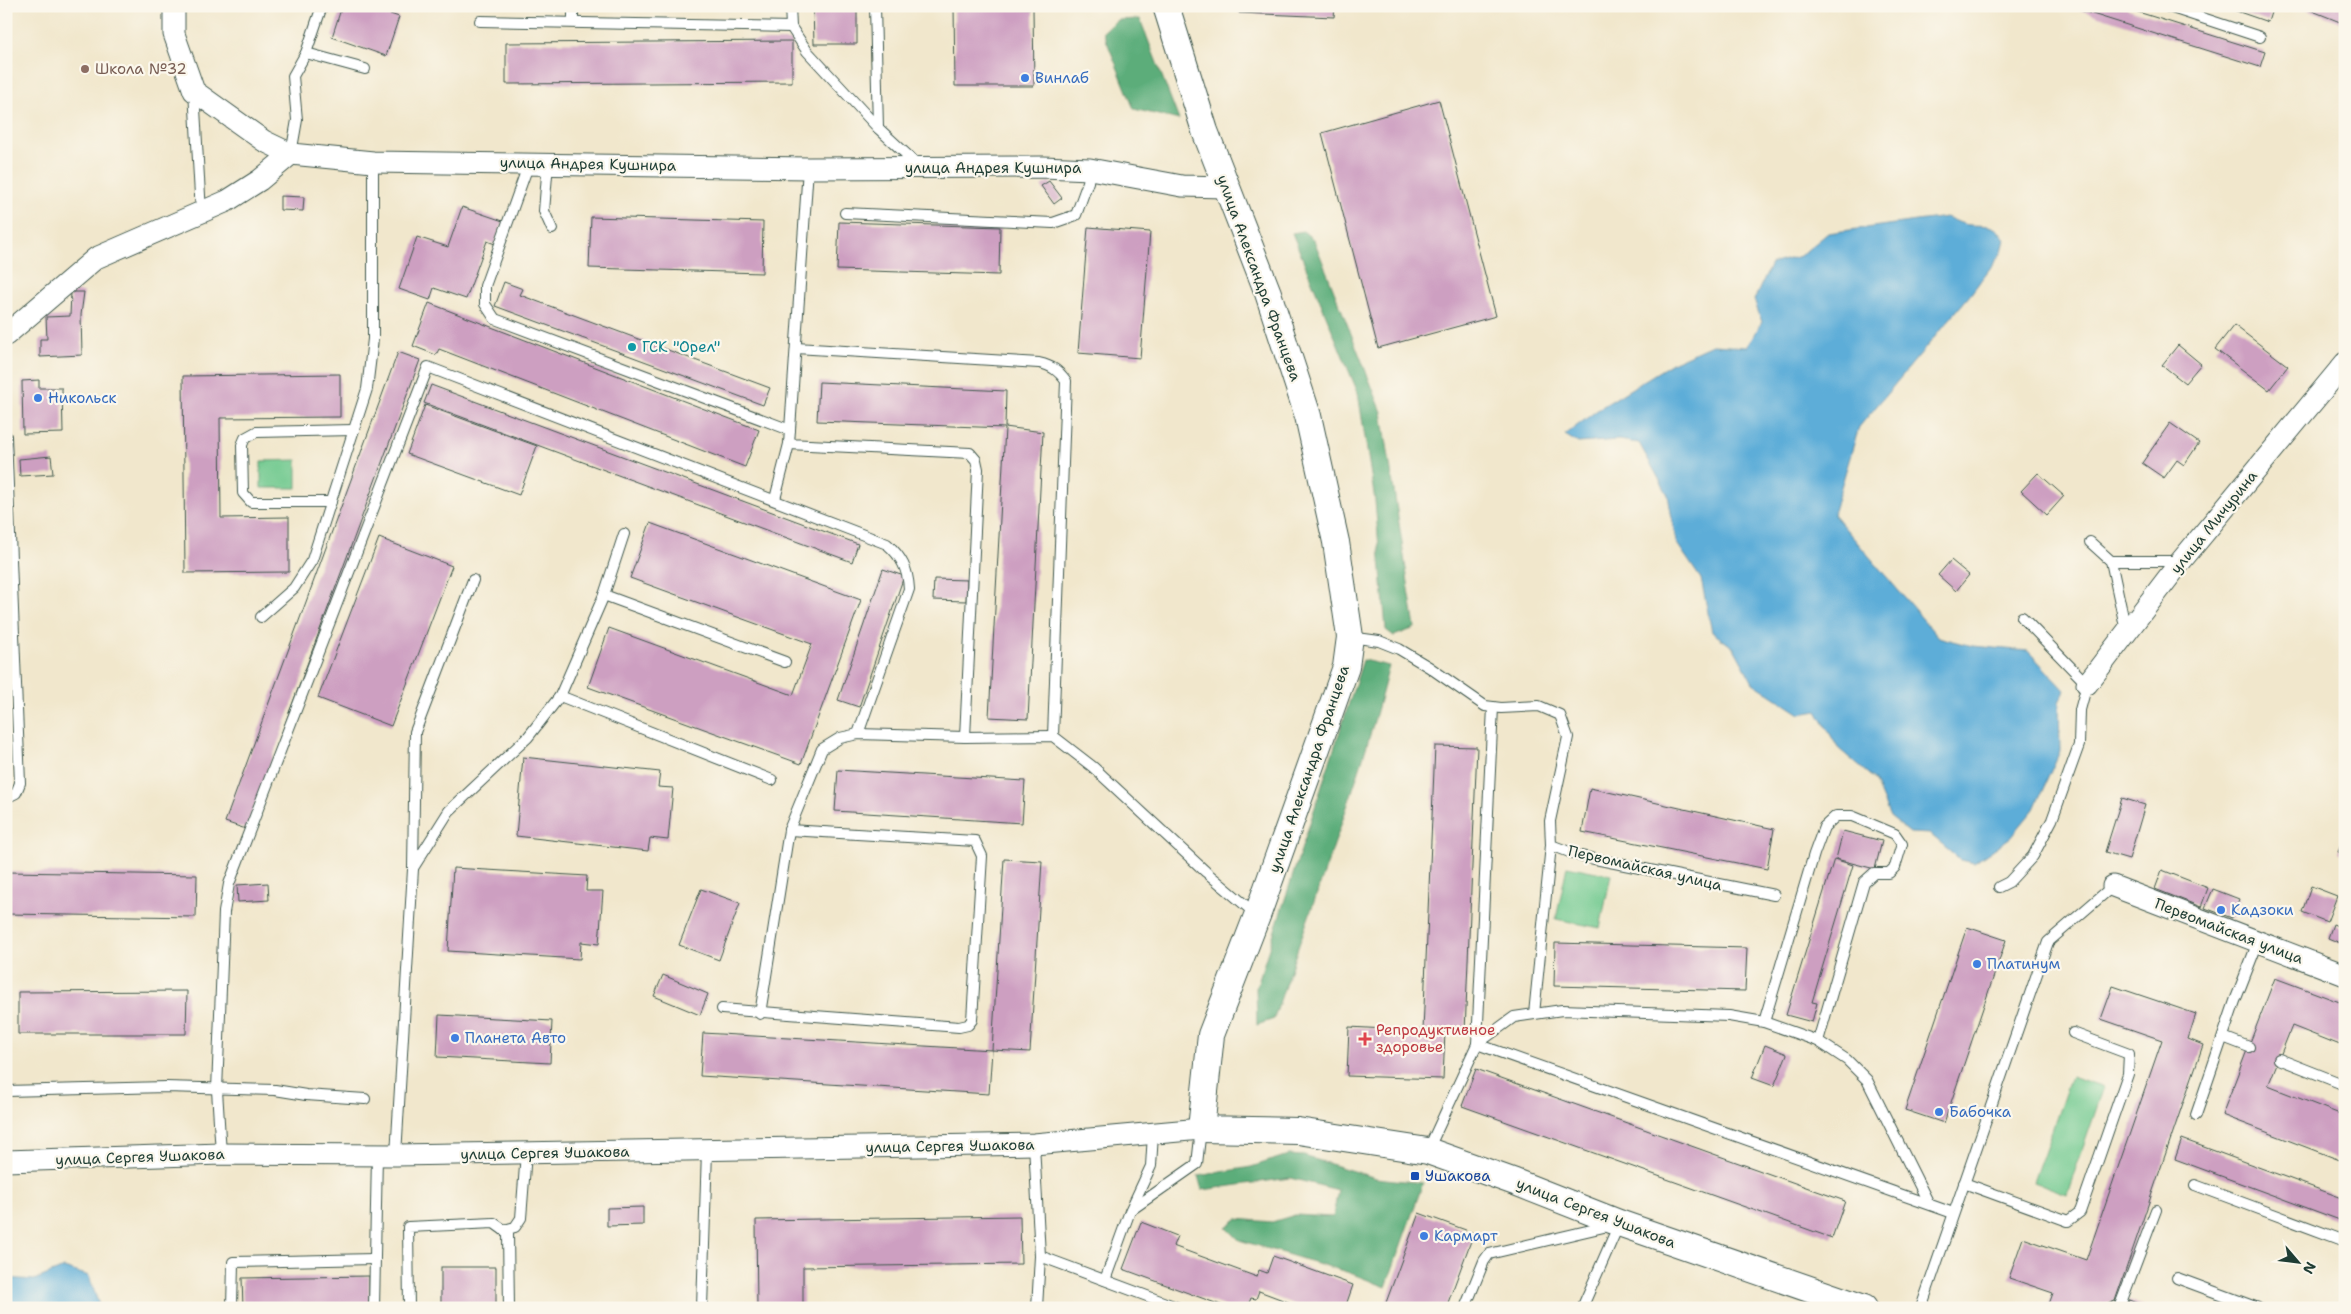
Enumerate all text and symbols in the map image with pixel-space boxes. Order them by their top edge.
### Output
place label: Школа №32 [95,59,187,79]
marker: Школа №32 [79,63,91,75]
place label: Винлаб [1035,68,1089,88]
marker: Винлаб [1019,72,1031,84]
street label: улица Андрея Кушнира [500,152,677,176]
street label: улица Андрея Кушнира [905,158,1082,178]
street label: улица Александра Францева [1212,172,1306,385]
place label: ГСК "Орел" [642,337,721,357]
marker: ГСК "Орел" [626,341,638,353]
place label: Никольск [48,388,116,408]
marker: Никольск [32,392,44,404]
street label: улица Мичурина [2166,466,2262,578]
street label: улица Александра Францева [1264,662,1354,875]
street label: Первомайская улица [1566,841,1725,896]
street label: Первомайская улица [2152,893,2307,969]
place label: Кадзоки [2231,900,2294,920]
marker: Кадзоки [2215,904,2227,916]
place label: Платинум [1987,954,2061,974]
marker: Платинум [1971,958,1983,970]
place label: Репродуктивное здоровье [1376,1020,1495,1057]
place label: Планета Авто [465,1028,566,1048]
marker: Планета Авто [449,1032,461,1044]
marker: Репродуктивное здоровье [1358,1032,1372,1046]
place label: Бабочка [1949,1102,2012,1122]
marker: Бабочка [1933,1106,1945,1118]
street label: улица Сергея Ушакова [865,1135,1035,1157]
street label: улица Сергея Ушакова [460,1142,630,1164]
street label: улица Сергея Ушакова [55,1144,226,1170]
place label: Ушакова [1425,1166,1491,1186]
marker: Ушакова [1409,1170,1421,1182]
street label: улица Сергея Ушакова [1513,1173,1679,1253]
place label: Кармарт [1434,1226,1498,1246]
marker: Кармарт [1418,1230,1430,1242]
north arrow [2274,1236,2324,1286]
text: N [2299,1259,2320,1277]

